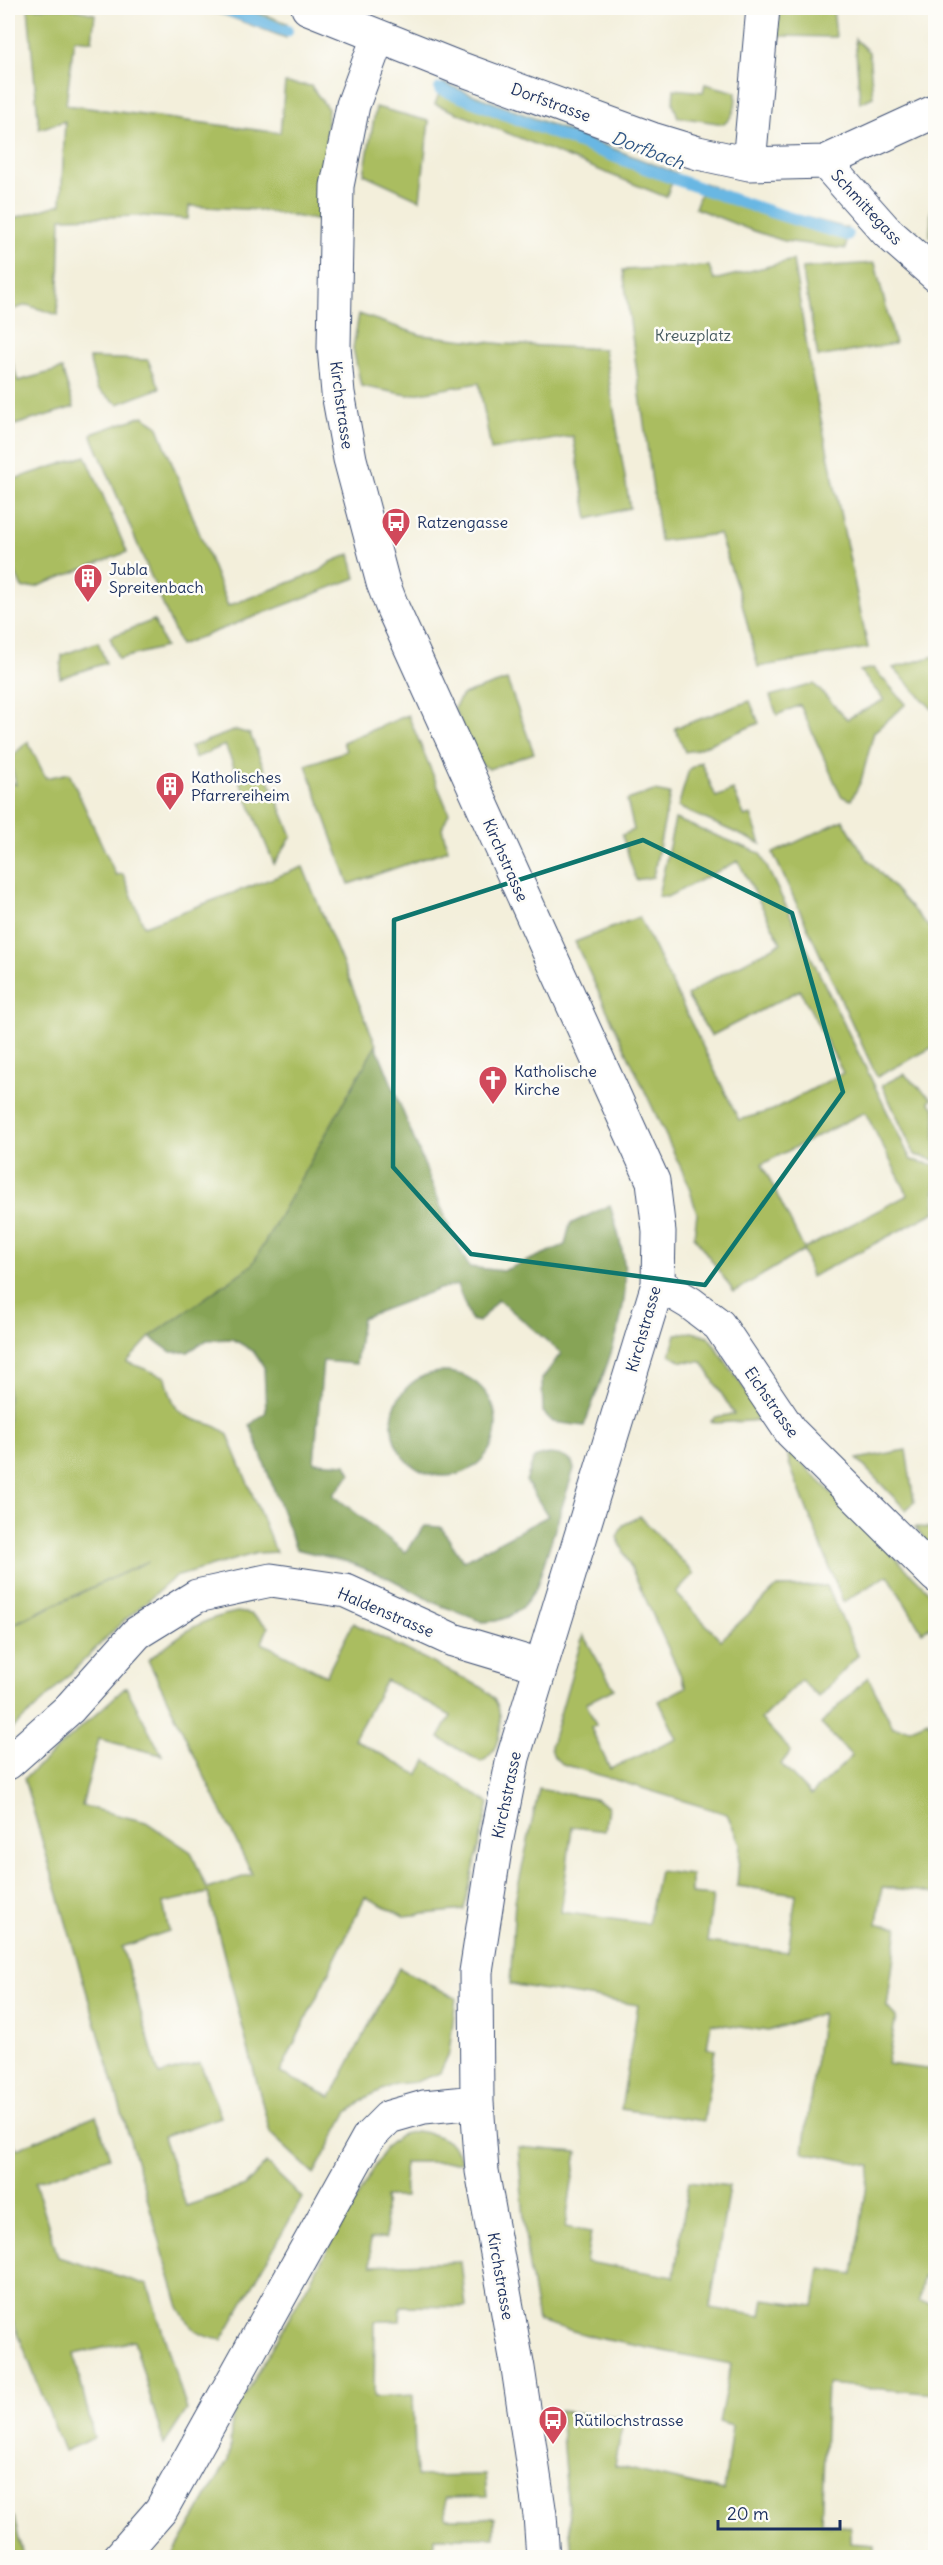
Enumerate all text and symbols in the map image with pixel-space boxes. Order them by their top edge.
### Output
street label: Dorfstrasse [508,78,594,126]
water label: Dorfbach [609,126,688,175]
street label: Schmittegass [827,165,907,249]
park label: Kreuzplatz [655,325,732,345]
street label: Kirchstrasse [326,360,358,450]
bus stop icon: Ratzengasse [380,506,412,548]
place label: Ratzengasse [417,512,508,532]
place label: Jubla Spreitenbach [109,559,204,597]
building icon: Jubla Spreitenbach [72,562,104,604]
place label: Katholisches Pfarrereiheim [191,767,290,805]
building icon: Katholisches Pfarrereiheim [154,770,186,812]
street label: Kirchstrasse [479,815,533,905]
place label: Katholische Kirche [514,1061,597,1099]
church icon: Katholische Kirche [477,1064,509,1106]
street label: Kirchstrasse [621,1284,665,1374]
street label: Eichstrasse [740,1363,804,1441]
street label: Haldenstrasse [335,1583,437,1641]
street label: Kirchstrasse [487,1750,525,1840]
street label: Kirchstrasse [483,2231,519,2321]
bus stop icon: Rütilochstrasse [537,2404,569,2446]
place label: Rütilochstrasse [574,2410,684,2430]
scale bar [718,2493,840,2531]
text: 20 m [727,2502,769,2525]

